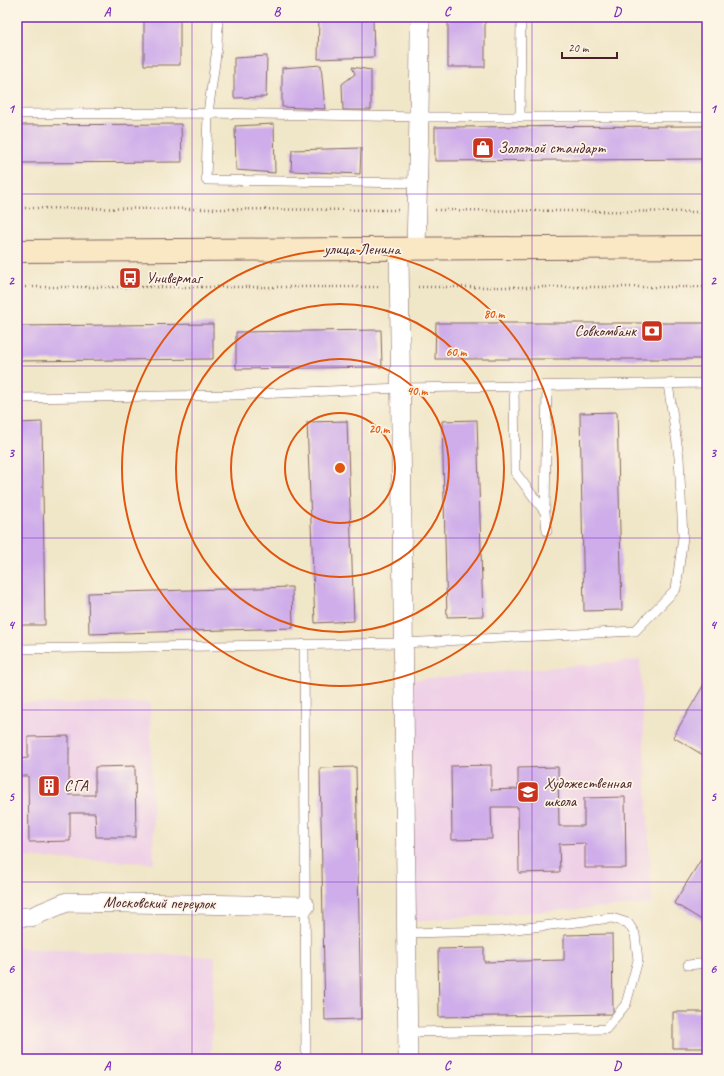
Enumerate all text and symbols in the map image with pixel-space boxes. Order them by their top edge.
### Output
text: A [104,4,112,20]
text: B [274,4,282,20]
text: C [444,4,452,20]
text: D [613,4,622,20]
scale bar [562,34,617,60]
text: 20 m [568,40,590,56]
text: 1 [8,101,16,117]
text: 1 [710,101,718,117]
shop icon: Золотой стандарт [470,135,496,161]
place label: Золотой стандарт [498,138,606,158]
street label: улица Ленина [323,239,401,259]
bus stop icon: Универмаг [117,265,143,291]
place label: Универмаг [146,268,204,288]
text: 2 [8,273,15,289]
text: 2 [710,273,717,289]
text: 80 m [484,306,505,322]
bank icon: Совкомбанк [639,318,665,344]
place label: Совкомбанк [575,321,637,341]
text: 60 m [446,344,468,360]
text: 40 m [407,383,428,399]
text: 20 m [369,421,390,437]
text: 3 [8,445,15,461]
text: 3 [710,445,717,461]
centre of rings [333,461,347,475]
text: 4 [8,617,16,633]
text: 4 [710,617,718,633]
building icon: СГА [36,773,62,799]
place label: Художественная школа [544,773,632,811]
place label: СГА [64,776,89,796]
school or university icon: Художественная школа [515,779,541,805]
text: 5 [8,789,15,805]
text: 5 [710,789,717,805]
street label: Московский переулок [103,892,217,914]
text: 6 [8,961,15,977]
text: 6 [710,961,717,977]
text: A [104,1058,112,1074]
text: B [274,1058,282,1074]
text: C [444,1058,452,1074]
text: D [613,1058,622,1074]

